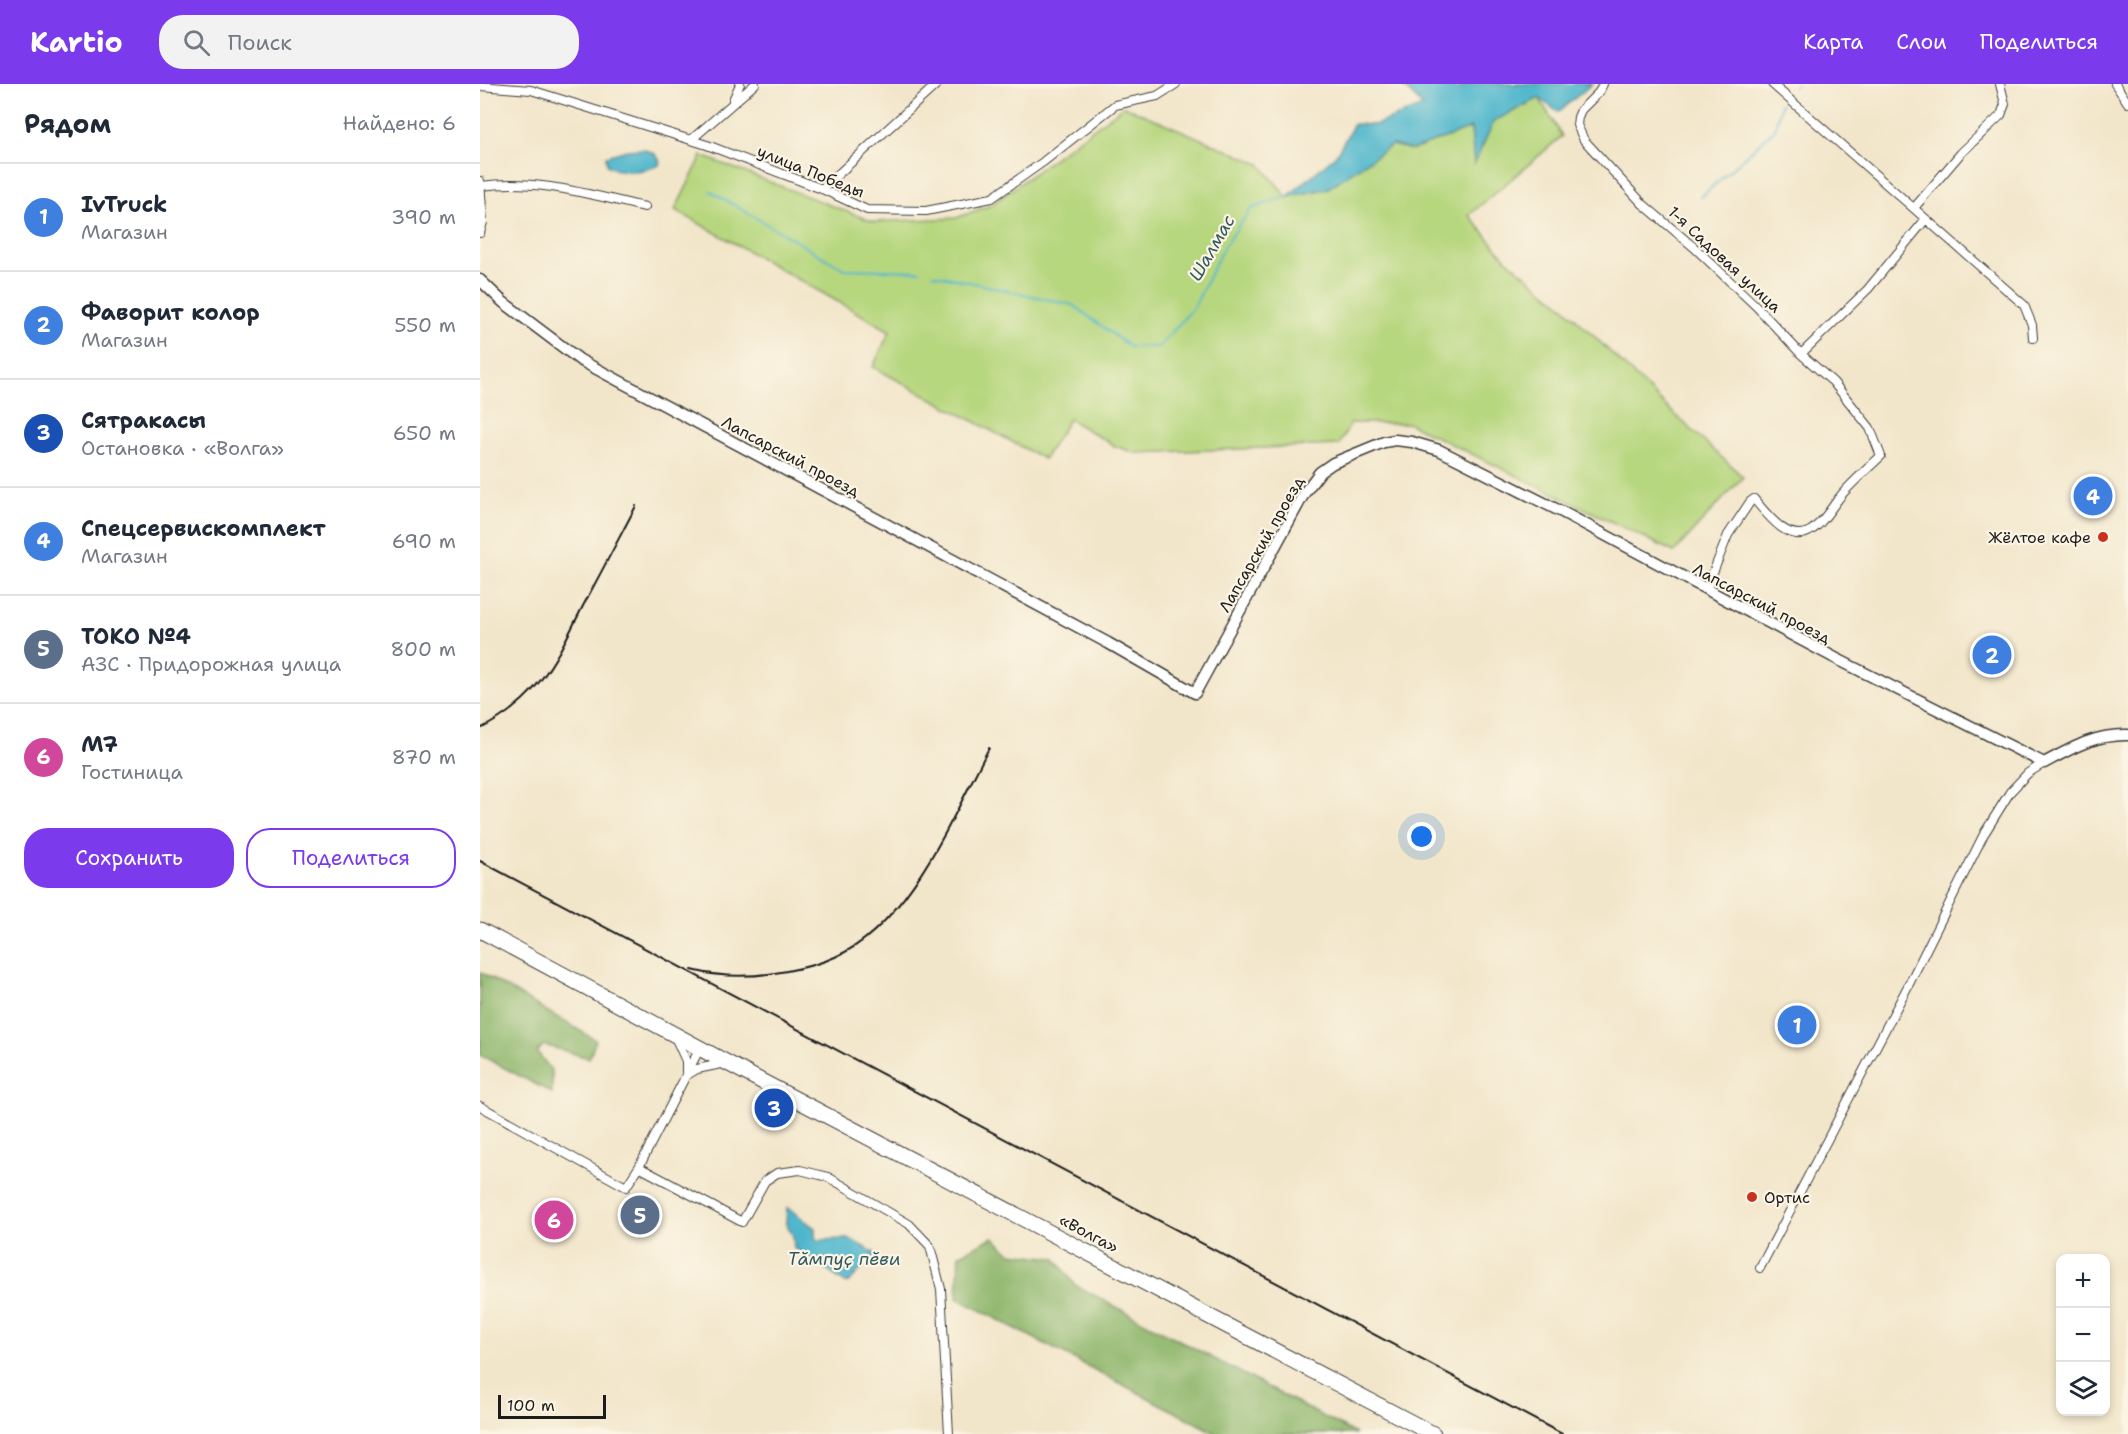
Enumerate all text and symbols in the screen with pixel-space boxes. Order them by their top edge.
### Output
search box [159,15,579,69]
text: Kartio [30,23,123,61]
icon: search [180,26,213,59]
text: Поиск [228,28,292,57]
text: Карта [1803,28,1863,56]
text: Слои [1896,28,1947,56]
text: Поделиться [1980,28,2098,56]
text: Рядом [24,106,111,141]
text: Найдено: 6 [343,110,456,136]
street label: улица Победы [754,140,867,203]
text: IvTruck [81,190,167,219]
street label: 1-я Садовая улица [1664,201,1786,317]
text: 1 [39,204,48,230]
text: 390 m [391,204,456,230]
water label: Шалмас [1183,211,1241,285]
text: Магазин [81,219,168,245]
text: Фаворит колор [81,298,260,327]
text: 2 [37,312,51,338]
text: 550 m [394,312,456,338]
text: Магазин [81,327,168,353]
text: Сятракасы [81,406,206,435]
street label: Лапсарский проезд [718,411,863,502]
text: 3 [37,420,51,446]
text: 650 m [393,420,456,446]
text: Остановка · «Волга» [81,435,284,461]
street label: Лапсарский проезд [1214,473,1309,616]
pin: 4 [2074,474,2112,518]
text: Спецсервискомплект [81,514,326,543]
place label: Жёлтое кафе [1988,527,2091,548]
text: 4 [37,528,51,554]
text: 690 m [392,528,456,554]
marker: Жёлтое кафе [2096,530,2110,544]
text: Магазин [81,543,168,569]
street label: Лапсарский проезд [1689,558,1834,649]
text: ТОКО №4 [81,622,191,651]
pin: 2 [1972,632,2012,678]
text: 5 [37,636,50,662]
text: 800 m [391,636,456,662]
text: АЗС · Придорожная улица [81,651,341,677]
text: М7 [81,730,118,759]
text: 6 [37,744,51,770]
text: 870 m [392,744,456,770]
text: Гостиница [81,759,183,785]
your location [1407,822,1436,851]
button: Сохранить [24,828,234,888]
button: Поделиться [246,828,456,888]
pin: 1 [1778,1002,1816,1048]
pin: 3 [754,1086,794,1130]
place label: Ортис [1764,1187,1810,1208]
marker: Ортис [1745,1190,1759,1204]
pin: 5 [620,1192,660,1238]
pin: 6 [534,1198,574,1242]
street label: «Волга» [1056,1209,1122,1258]
water label: Тӑмпуҫ пӗви [787,1247,901,1271]
map controls [2056,1254,2110,1416]
button: + [2056,1254,2110,1308]
button: − [2056,1308,2110,1362]
button: layers [2056,1362,2110,1416]
scale bar [498,1392,606,1420]
text: 100 m [507,1395,555,1416]

